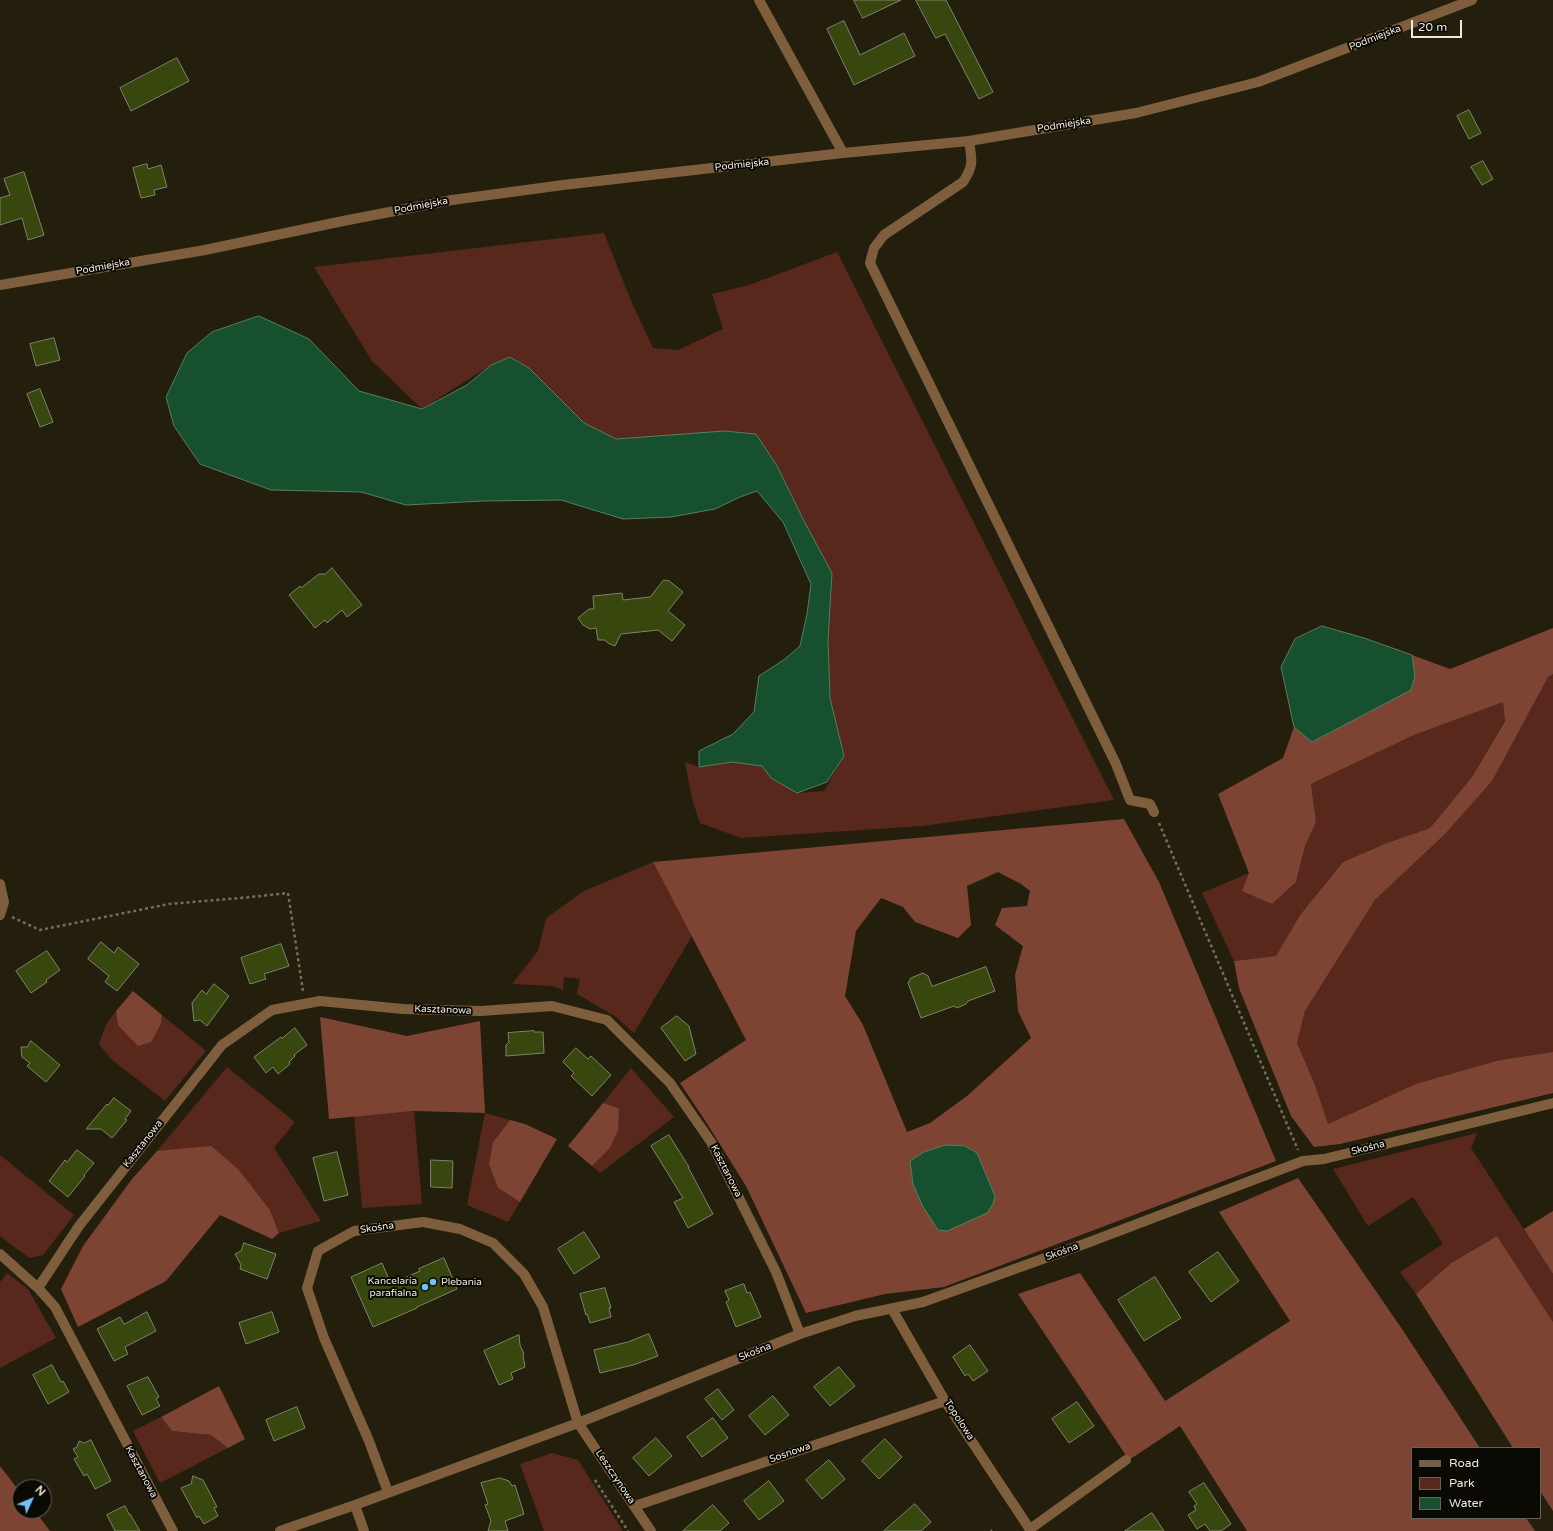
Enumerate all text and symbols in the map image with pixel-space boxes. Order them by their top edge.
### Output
scale bar [1413,12,1464,38]
text: 20 m [1418,20,1447,34]
street label: Podmiejska [1347,23,1403,53]
street label: Podmiejska [1036,115,1092,135]
street label: Podmiejska [714,156,770,174]
street label: Podmiejska [393,195,449,217]
street label: Podmiejska [75,256,131,278]
street label: Kasztanowa [414,1003,472,1017]
street label: Kasztanowa [121,1118,165,1170]
street label: Skośna [1350,1138,1386,1158]
street label: Kasztanowa [708,1143,744,1199]
street label: Skośna [359,1220,395,1236]
street label: Skośna [1044,1241,1080,1263]
place label: Kancelaria parafialna [368,1275,417,1298]
place label: Plebania [441,1276,482,1288]
marker: Plebania [428,1277,438,1287]
marker: Kancelaria parafialna [420,1282,430,1292]
street label: Skośna [737,1340,773,1364]
street label: Topolowa [941,1397,977,1443]
street label: Sosnowa [768,1440,812,1466]
street label: Kasztanowa [122,1444,160,1500]
legend [1411,1447,1541,1519]
street label: Leszczynowa [593,1448,637,1506]
text: Road [1449,1456,1479,1470]
text: Park [1449,1476,1475,1490]
north arrow [12,1479,52,1519]
text: N [33,1483,48,1499]
text: Water [1449,1496,1483,1510]

